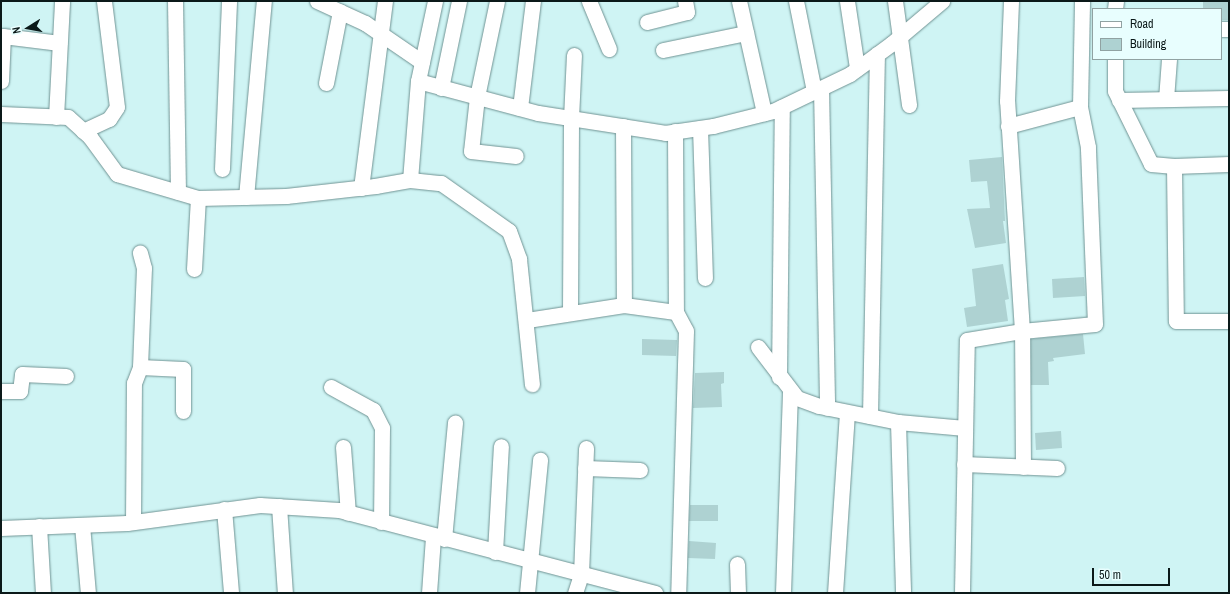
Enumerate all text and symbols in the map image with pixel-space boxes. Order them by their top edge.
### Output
north arrow [8,8,48,48]
legend [1092,8,1222,60]
text: Road [1130,16,1154,32]
text: N [9,26,24,35]
text: Building [1130,36,1166,52]
scale bar [1094,560,1172,586]
text: 50 m [1099,567,1121,583]

